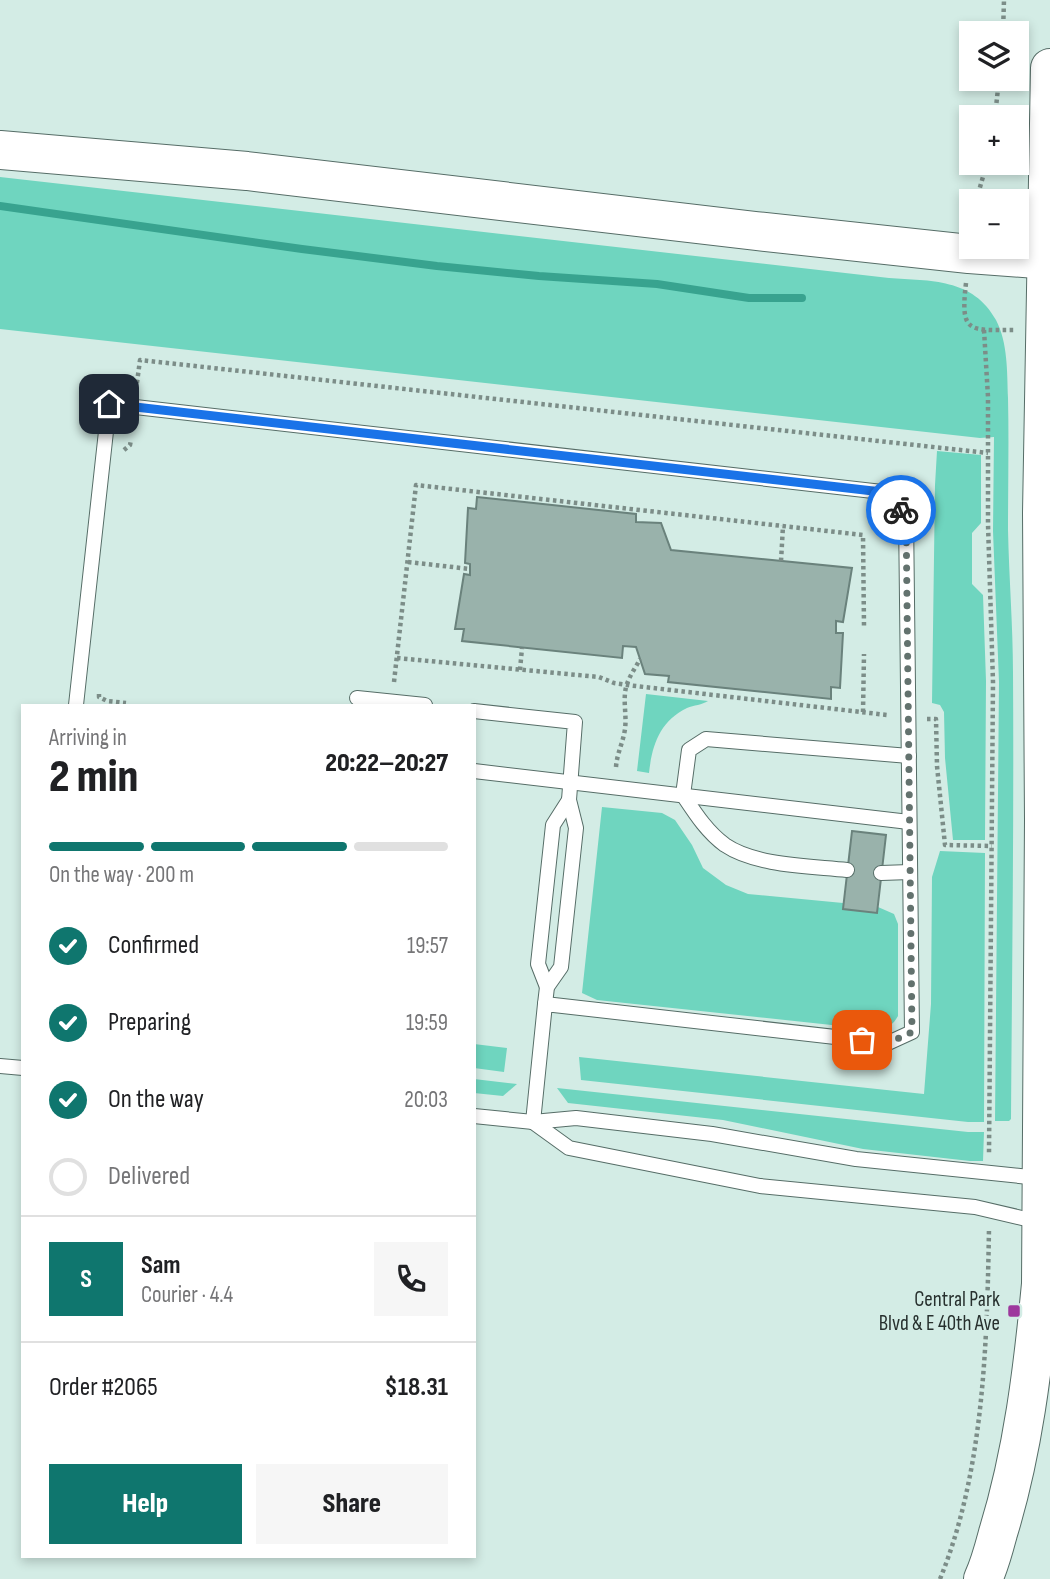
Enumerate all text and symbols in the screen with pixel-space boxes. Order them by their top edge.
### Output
map controls [959,21,1029,259]
button: layers [959,21,1029,91]
button: + [959,105,1029,175]
button: − [959,189,1029,259]
pin [79,374,139,434]
icon: home [90,385,128,423]
courier [866,475,936,545]
icon: bike [882,491,920,529]
text: Arriving in [49,724,127,752]
text: 20:22–20:27 [325,748,448,779]
text: 2 min [49,750,138,805]
text: On the way · 200 m [49,861,194,889]
icon: check [49,927,87,965]
text: Confirmed [108,930,199,961]
text: 19:57 [407,932,448,960]
icon: check [49,1004,87,1042]
text: Preparing [108,1007,191,1038]
text: 19:59 [406,1009,448,1037]
pin [832,1010,892,1070]
icon: bag [843,1021,881,1059]
icon: check [49,1081,87,1119]
text: On the way [108,1084,204,1115]
text: 20:03 [404,1086,448,1114]
text: Delivered [108,1161,190,1192]
button: phone [374,1242,448,1316]
text: Sam [141,1250,181,1281]
text: S [80,1264,92,1295]
text: Courier · 4.4 [141,1281,233,1309]
place label: Central Park Blvd & E 40th Ave [879,1287,1000,1336]
marker: Central Park Blvd & E 40th Ave [1006,1303,1022,1319]
text: Order #2065 [49,1372,158,1403]
text: $18.31 [385,1372,448,1403]
button: Help [49,1464,242,1544]
button: Share [256,1464,448,1544]

